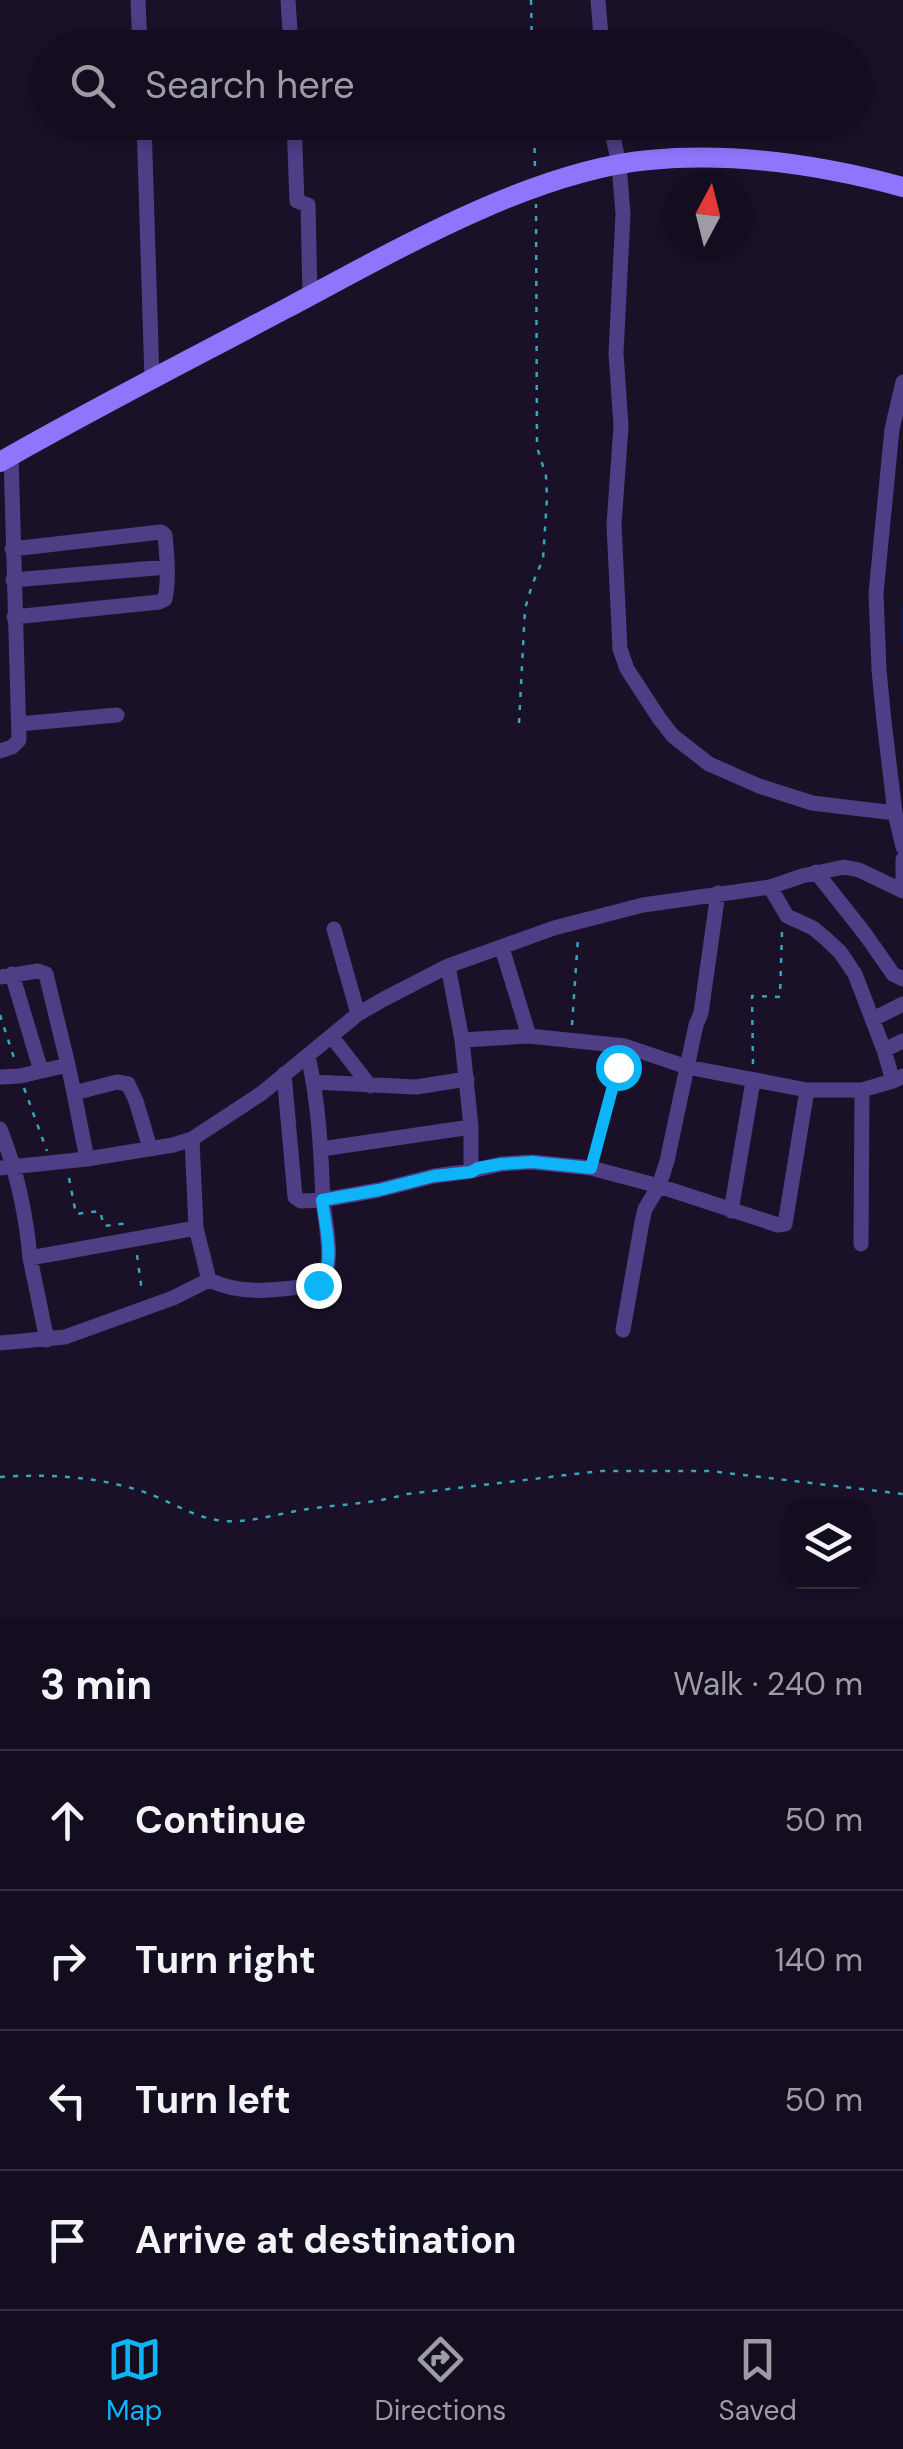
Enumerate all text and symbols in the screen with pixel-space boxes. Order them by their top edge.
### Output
search box [30,30,873,140]
icon: search [65,58,120,113]
text: Search here [145,60,355,110]
north arrow [663,170,753,260]
route start [596,1045,642,1091]
route end [296,1263,342,1309]
map controls [783,1499,873,1589]
button: layers [783,1499,873,1589]
text: 3 min [40,1657,152,1712]
text: Walk · 240 m [673,1663,863,1705]
icon: ahead [40,1793,95,1848]
text: Continue [135,1795,306,1845]
text: 50 m [785,1799,863,1841]
icon: right [40,1933,95,1988]
text: Turn right [135,1935,316,1985]
text: 140 m [775,1939,863,1981]
icon: left [40,2073,95,2128]
text: Turn left [135,2075,291,2125]
text: 50 m [785,2079,863,2121]
icon: arrive [40,2213,95,2268]
text: Arrive at destination [135,2215,517,2265]
tab: Map [106,2332,162,2429]
tab: Directions [375,2332,506,2429]
tab: Saved [718,2332,797,2429]

